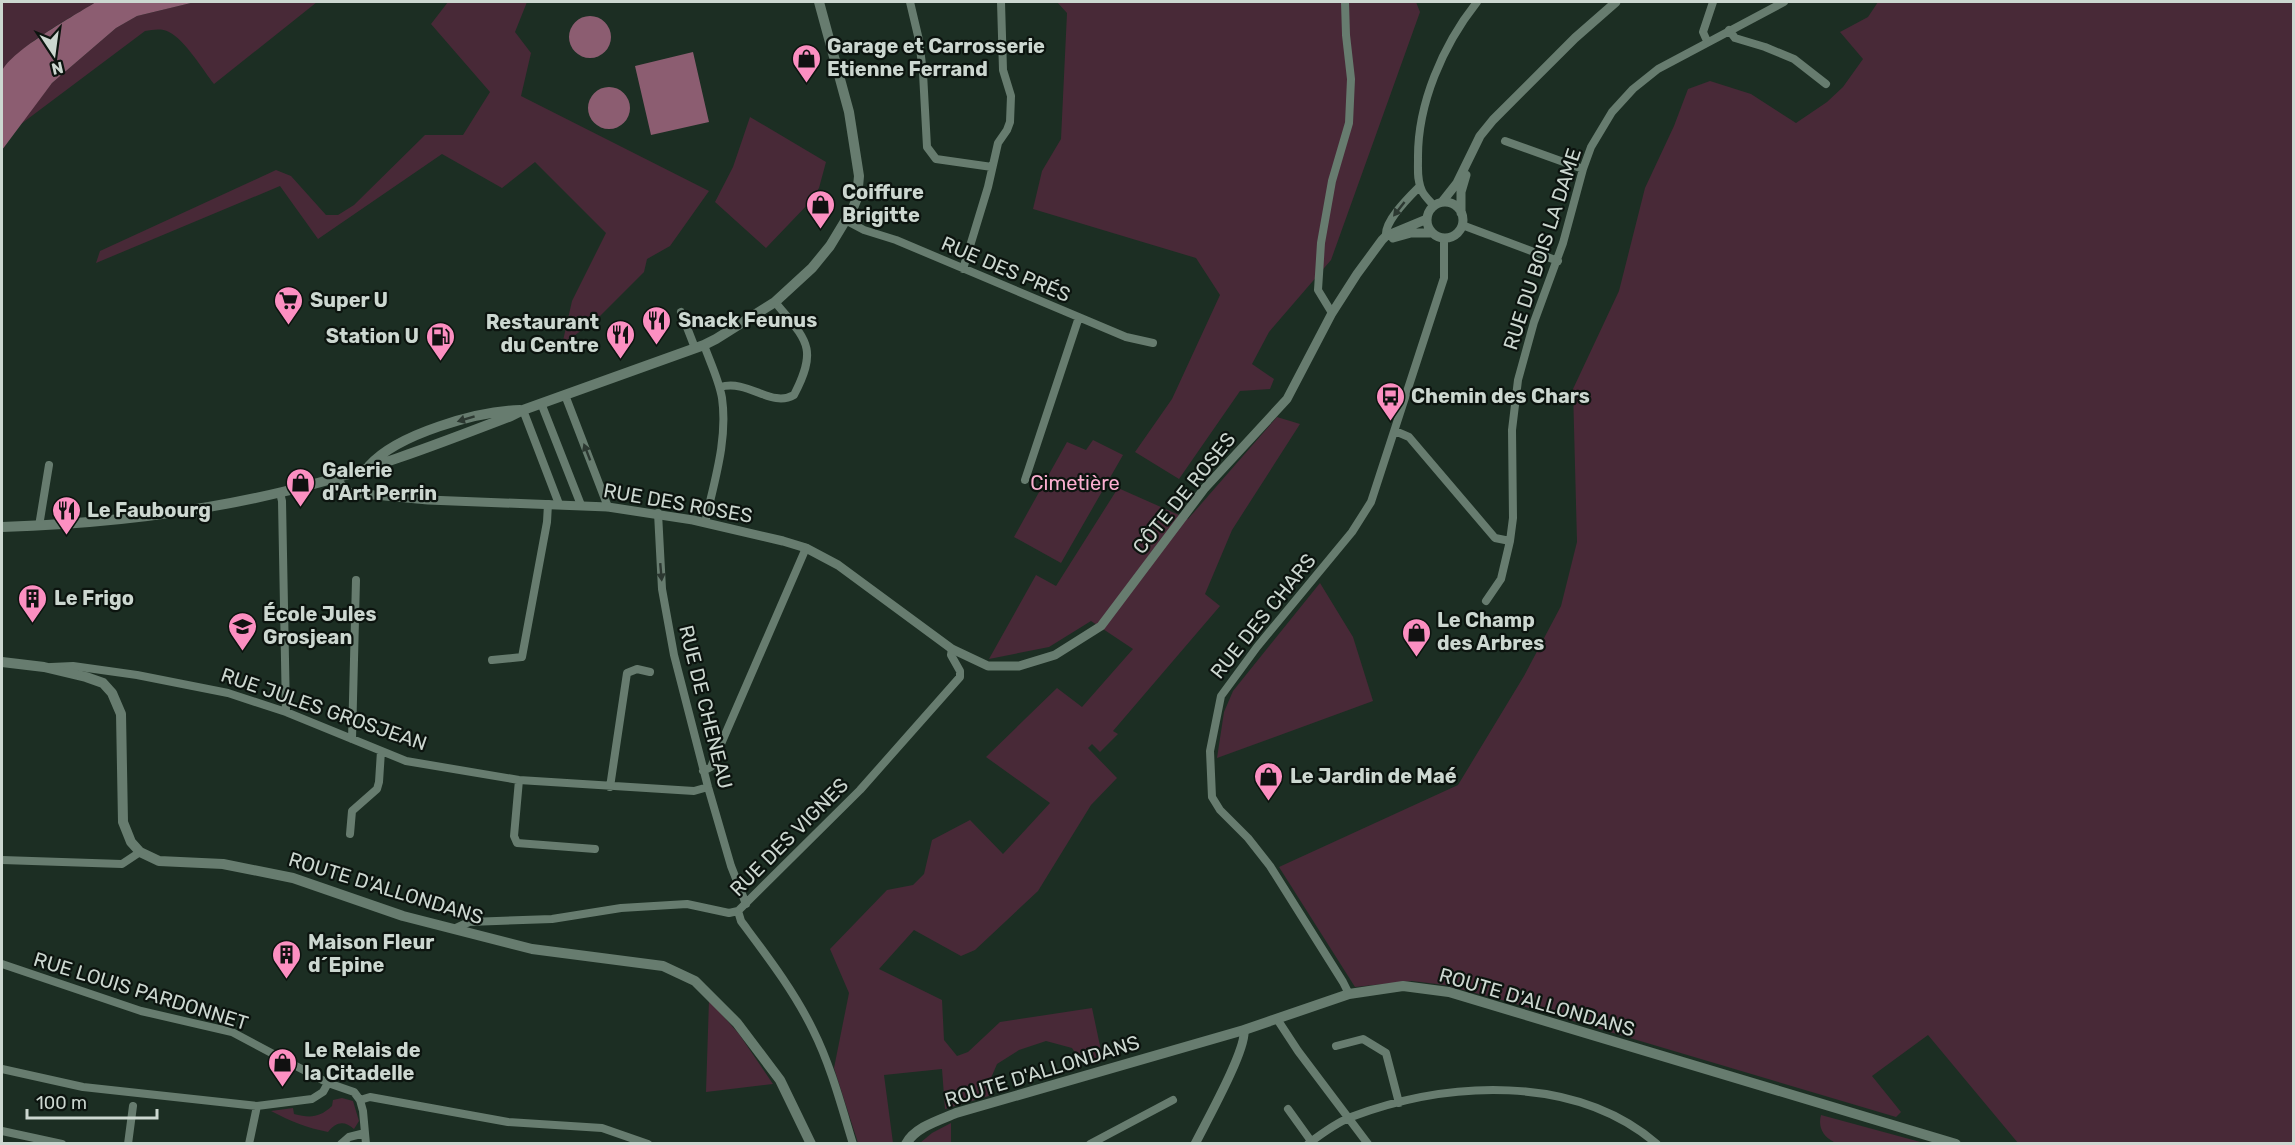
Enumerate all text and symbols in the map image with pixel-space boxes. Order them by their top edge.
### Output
north arrow [24,24,84,84]
place label: Garage et Carrosserie Etienne Ferrand [827,34,1045,81]
shop icon: Garage et Carrosserie Etienne Ferrand [790,42,822,84]
text: N [50,58,65,79]
street label: RUE DU BOIS LA DAME [1498,145,1586,353]
place label: Coiffure Brigitte [842,180,924,227]
shop icon: Coiffure Brigitte [805,188,837,230]
one-way arrow [1393,201,1406,217]
street label: RUE DES PRÉS [938,231,1074,307]
supermarket icon: Super U [273,284,305,326]
place label: Super U [310,288,388,312]
restaurant icon: Snack Feunus [641,304,673,346]
place label: Snack Feunus [678,308,817,332]
place label: Restaurant du Centre [486,310,599,357]
restaurant icon: Restaurant du Centre [604,318,636,360]
fuel station icon: Station U [424,320,456,362]
place label: Station U [326,324,419,348]
bus stop icon: Chemin des Chars [1374,380,1406,422]
place label: Chemin des Chars [1411,384,1590,408]
one-way arrow [457,415,475,424]
street label: CÔTE DE ROSES [1128,427,1240,559]
one-way arrow [582,443,592,461]
place label: Galerie d'Art Perrin [322,458,437,505]
shop icon: Galerie d'Art Perrin [285,466,317,508]
park label: Cimetière [1030,471,1120,495]
street label: RUE DES ROSES [602,478,754,528]
restaurant icon: Le Faubourg [50,494,82,536]
place label: Le Faubourg [87,498,211,522]
street label: RUE DES CHARS [1205,549,1321,683]
one-way arrow [656,562,666,581]
building icon: Le Frigo [17,582,49,624]
place label: Le Frigo [54,586,134,610]
place label: École Jules Grosjean [263,602,376,649]
place label: Le Champ des Arbres [1437,608,1544,655]
school or university icon: École Jules Grosjean [226,610,258,652]
shop icon: Le Champ des Arbres [1400,616,1432,658]
street label: RUE DE CHENEAU [674,623,738,791]
street label: RUE JULES GROSJEAN [218,662,430,756]
shop icon: Le Jardin de Maé [1253,760,1285,802]
place label: Le Jardin de Maé [1290,764,1457,788]
street label: RUE DES VIGNES [725,773,853,901]
street label: ROUTE D'ALLONDANS [286,847,486,929]
place label: Maison Fleur d´Epine [308,930,434,977]
building icon: Maison Fleur d´Epine [271,938,303,980]
street label: RUE LOUIS PARDONNET [31,947,251,1035]
street label: ROUTE D'ALLONDANS [1436,963,1638,1041]
street label: ROUTE D'ALLONDANS [942,1030,1142,1112]
place label: Le Relais de la Citadelle [304,1038,421,1085]
shop icon: Le Relais de la Citadelle [267,1046,299,1088]
scale bar [27,1082,158,1120]
text: 100 m [36,1092,87,1114]

